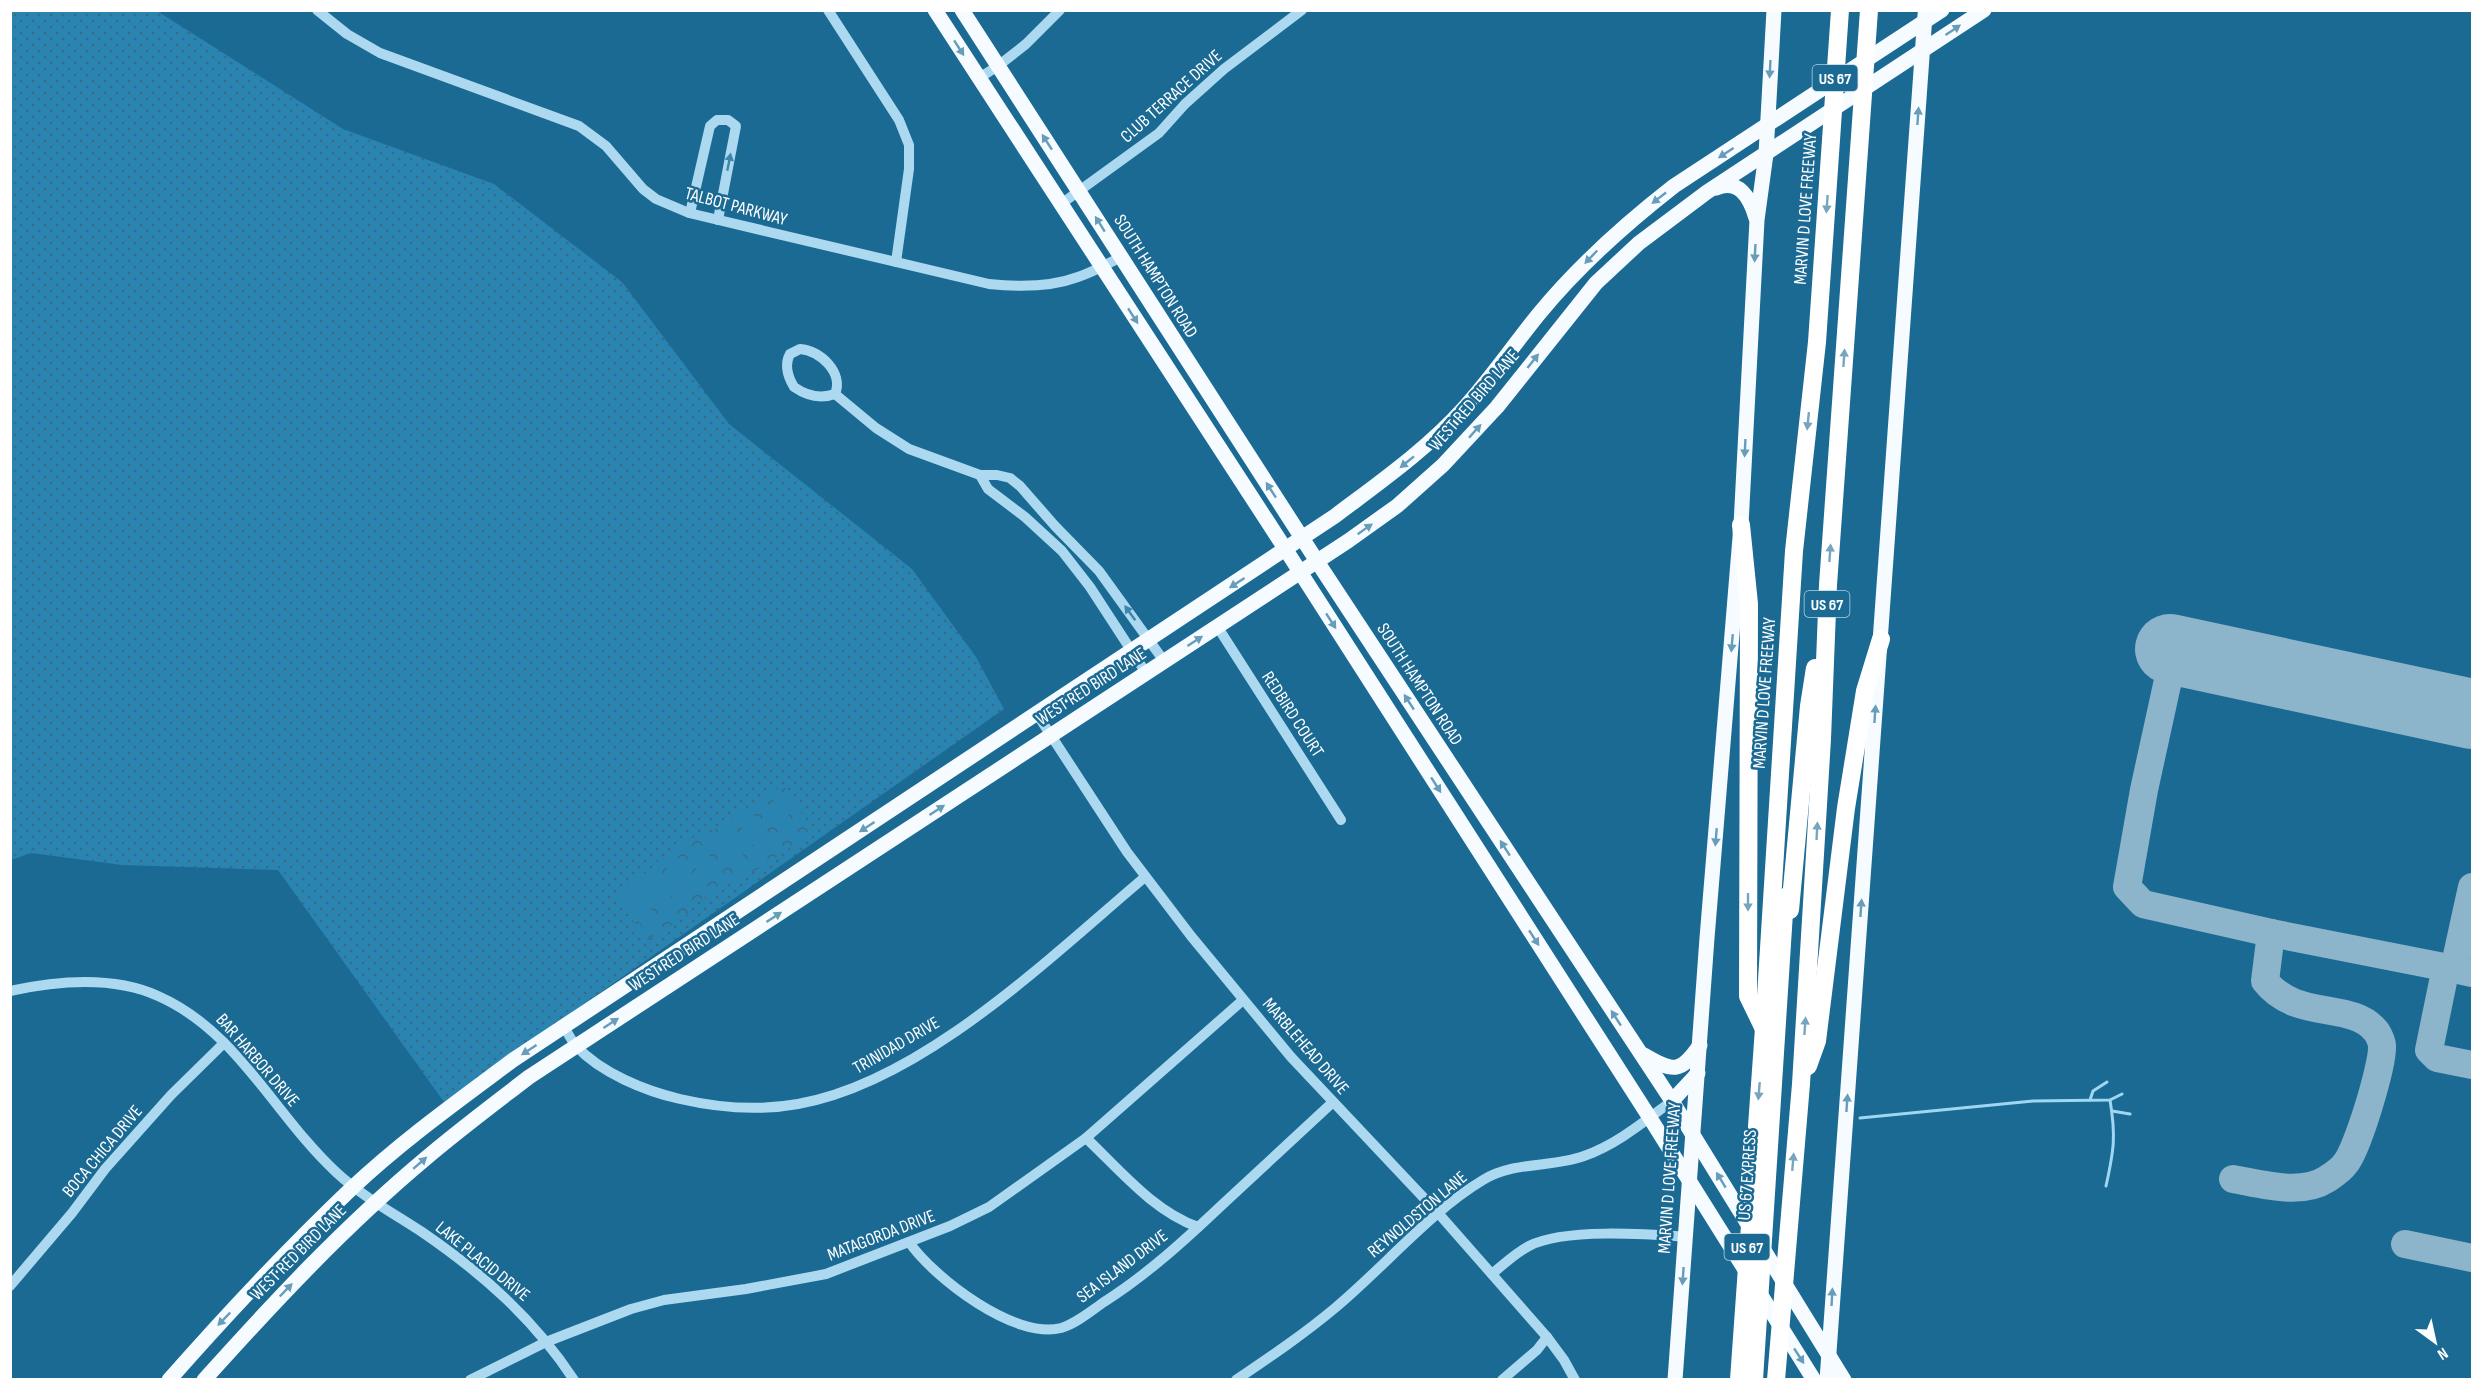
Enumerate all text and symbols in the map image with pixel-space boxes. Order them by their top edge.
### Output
one-way arrow [1945,25,1961,36]
one-way arrow [954,39,965,56]
street label: CLUB TERRACE DRIVE [1116,45,1226,147]
one-way arrow [1766,59,1775,78]
road number: US 67 [1812,65,1858,91]
one-way arrow [1913,106,1923,125]
street label: MARVIN D LOVE FREEWAY [1790,132,1821,285]
one-way arrow [1042,134,1053,150]
one-way arrow [1718,147,1734,158]
one-way arrow [725,152,734,171]
street label: TALBOT PARKWAY [682,183,790,230]
one-way arrow [1651,192,1667,204]
one-way arrow [1822,194,1831,213]
street label: SOUTH HAMPTON ROAD [1109,211,1202,342]
one-way arrow [1095,216,1106,232]
one-way arrow [1751,244,1760,263]
one-way arrow [1584,250,1598,265]
one-way arrow [1127,307,1138,324]
street label: WEST RED BIRD LANE [1425,345,1524,455]
one-way arrow [1839,349,1849,368]
one-way arrow [1527,353,1539,368]
one-way arrow [1804,411,1813,430]
one-way arrow [1468,424,1481,439]
one-way arrow [1741,439,1750,458]
one-way arrow [1399,456,1415,469]
one-way arrow [1265,482,1276,498]
one-way arrow [1357,523,1373,535]
one-way arrow [1825,543,1835,562]
one-way arrow [1229,577,1245,588]
road number: US 67 [1804,591,1850,617]
one-way arrow [1124,606,1136,622]
one-way arrow [1325,613,1336,629]
street label: MARVIN D LOVE FREEWAY [1749,616,1780,769]
street label: SOUTH HAMPTON ROAD [1372,619,1467,749]
one-way arrow [1727,633,1737,652]
one-way arrow [1187,635,1203,646]
street label: WEST RED BIRD LANE [1032,643,1150,730]
street label: REDBIRD COURT [1257,667,1328,761]
one-way arrow [1404,694,1415,710]
one-way arrow [1870,704,1880,723]
one-way arrow [1431,777,1442,793]
one-way arrow [929,804,945,816]
one-way arrow [859,821,875,832]
one-way arrow [1813,822,1822,841]
one-way arrow [1711,828,1720,847]
one-way arrow [1500,840,1511,856]
one-way arrow [1743,893,1752,912]
one-way arrow [1856,899,1866,918]
street label: WEST RED BIRD LANE [625,909,743,996]
one-way arrow [766,911,782,922]
one-way arrow [1528,930,1539,946]
street label: MARBLEHEAD DRIVE [1258,994,1353,1099]
street label: BAR HARBOR DRIVE [212,1010,304,1111]
one-way arrow [1611,1010,1622,1026]
street label: TRINIDAD DRIVE [849,1012,943,1079]
one-way arrow [1800,1016,1810,1035]
one-way arrow [603,1018,619,1029]
one-way arrow [521,1044,537,1056]
one-way arrow [1754,1082,1764,1101]
one-way arrow [1842,1093,1851,1112]
street label: BOCA CHICA DRIVE [58,1101,147,1201]
street label: MARVIN D LOVE FREEWAY [1654,1101,1685,1254]
street label: US 67 EXPRESS [1734,1129,1761,1221]
one-way arrow [1788,1153,1798,1172]
one-way arrow [412,1157,427,1170]
street label: REYNOLDSTON LANE [1363,1167,1471,1262]
one-way arrow [1716,1172,1727,1188]
street label: WEST RED BIRD LANE [246,1200,351,1305]
street label: MATAGORDA DRIVE [824,1205,938,1266]
street label: LAKE PLACID DRIVE [431,1217,534,1306]
street label: SEA ISLAND DRIVE [1073,1225,1172,1307]
road number: US 67 [1724,1234,1770,1260]
one-way arrow [1678,1267,1688,1286]
one-way arrow [279,1282,293,1297]
one-way arrow [1828,1288,1837,1307]
one-way arrow [217,1311,231,1325]
north arrow [2405,1312,2465,1372]
text: N [2434,1343,2451,1364]
one-way arrow [1793,1348,1804,1364]

